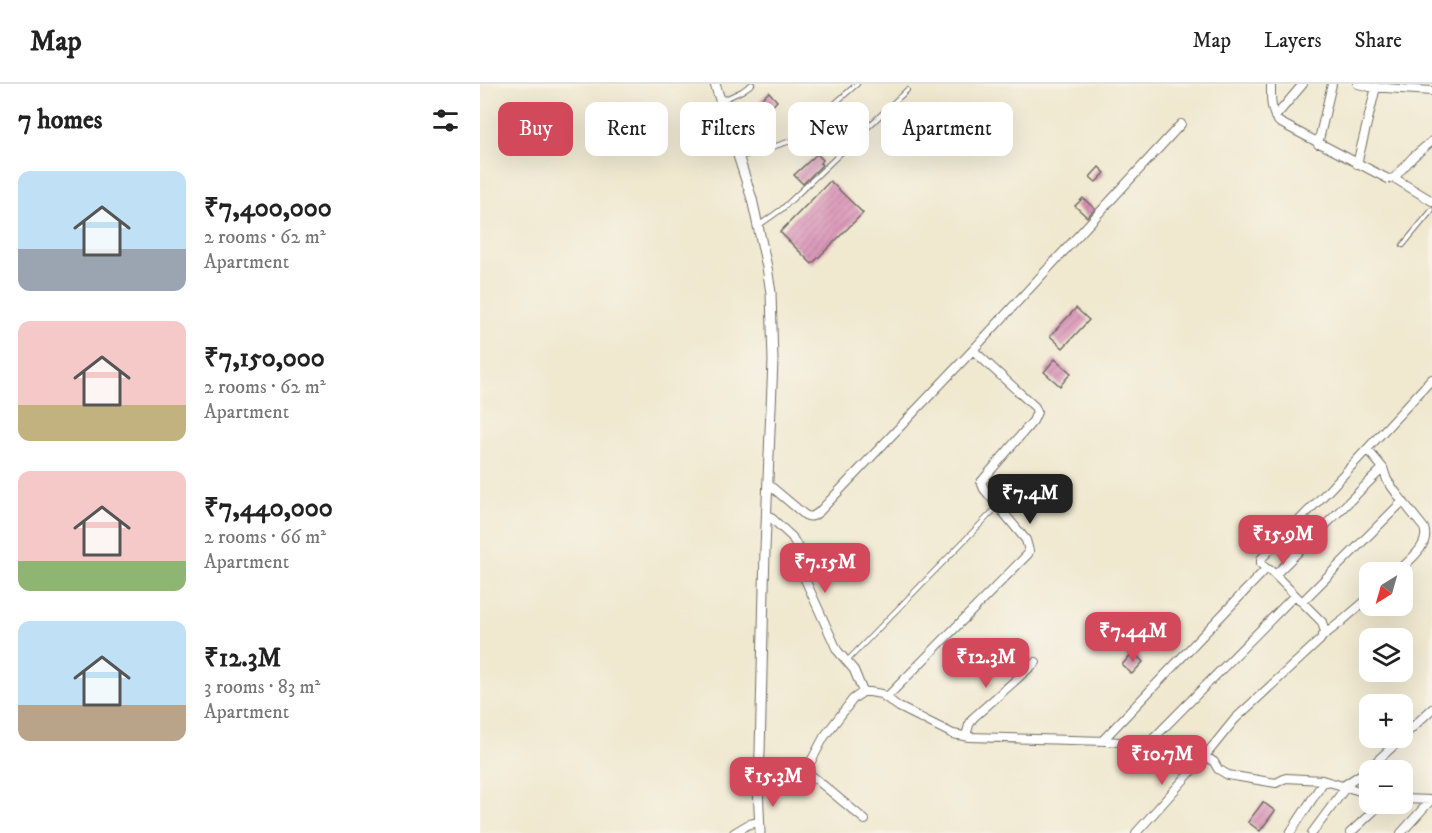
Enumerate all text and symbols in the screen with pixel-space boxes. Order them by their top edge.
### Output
text: Map [30,24,82,59]
text: Map [1192,28,1231,54]
text: Layers [1264,28,1322,54]
text: Share [1355,28,1402,54]
chip: Buy [498,102,573,156]
chip: Rent [585,102,668,156]
chip: Filters [680,102,776,156]
chip: New [788,102,869,156]
chip: Apartment [881,102,1013,156]
text: 7 homes [18,104,102,137]
icon: filters [429,104,462,137]
text: ₹7,400,000 [204,192,332,225]
icon: home [66,195,138,267]
text: 2 rooms · 62 m² [204,225,326,250]
text: Apartment [204,250,289,275]
text: ₹7,150,000 [204,342,325,375]
icon: home [66,345,138,417]
text: 2 rooms · 62 m² [204,375,326,400]
text: Apartment [204,400,289,425]
pin: ₹7.4M [988,474,1072,525]
text: ₹7.4M [1002,481,1058,506]
text: ₹7,440,000 [204,492,333,525]
icon: home [66,495,138,567]
pin: ₹15.9M [1234,515,1332,566]
text: ₹15.9M [1253,522,1314,547]
text: 2 rooms · 66 m² [204,525,326,550]
pin: ₹7.15M [776,543,874,594]
text: Apartment [204,550,289,575]
text: ₹7.15M [794,550,856,575]
north arrow [1359,562,1413,616]
map controls [1359,562,1413,814]
pin: ₹7.44M [1084,612,1182,663]
text: ₹7.44M [1099,619,1167,644]
button: layers [1359,628,1413,682]
pin: ₹12.3M [937,638,1035,689]
text: ₹12.3M [204,642,281,675]
icon: home [66,645,138,717]
text: ₹12.3M [956,645,1016,670]
text: 3 rooms · 83 m² [204,675,320,700]
button: + [1359,694,1413,748]
text: Apartment [204,700,289,725]
pin: ₹10.7M [1113,735,1211,786]
text: ₹10.7M [1131,742,1193,767]
pin: ₹15.3M [724,757,822,808]
button: − [1359,760,1413,814]
text: ₹15.3M [744,764,802,789]

